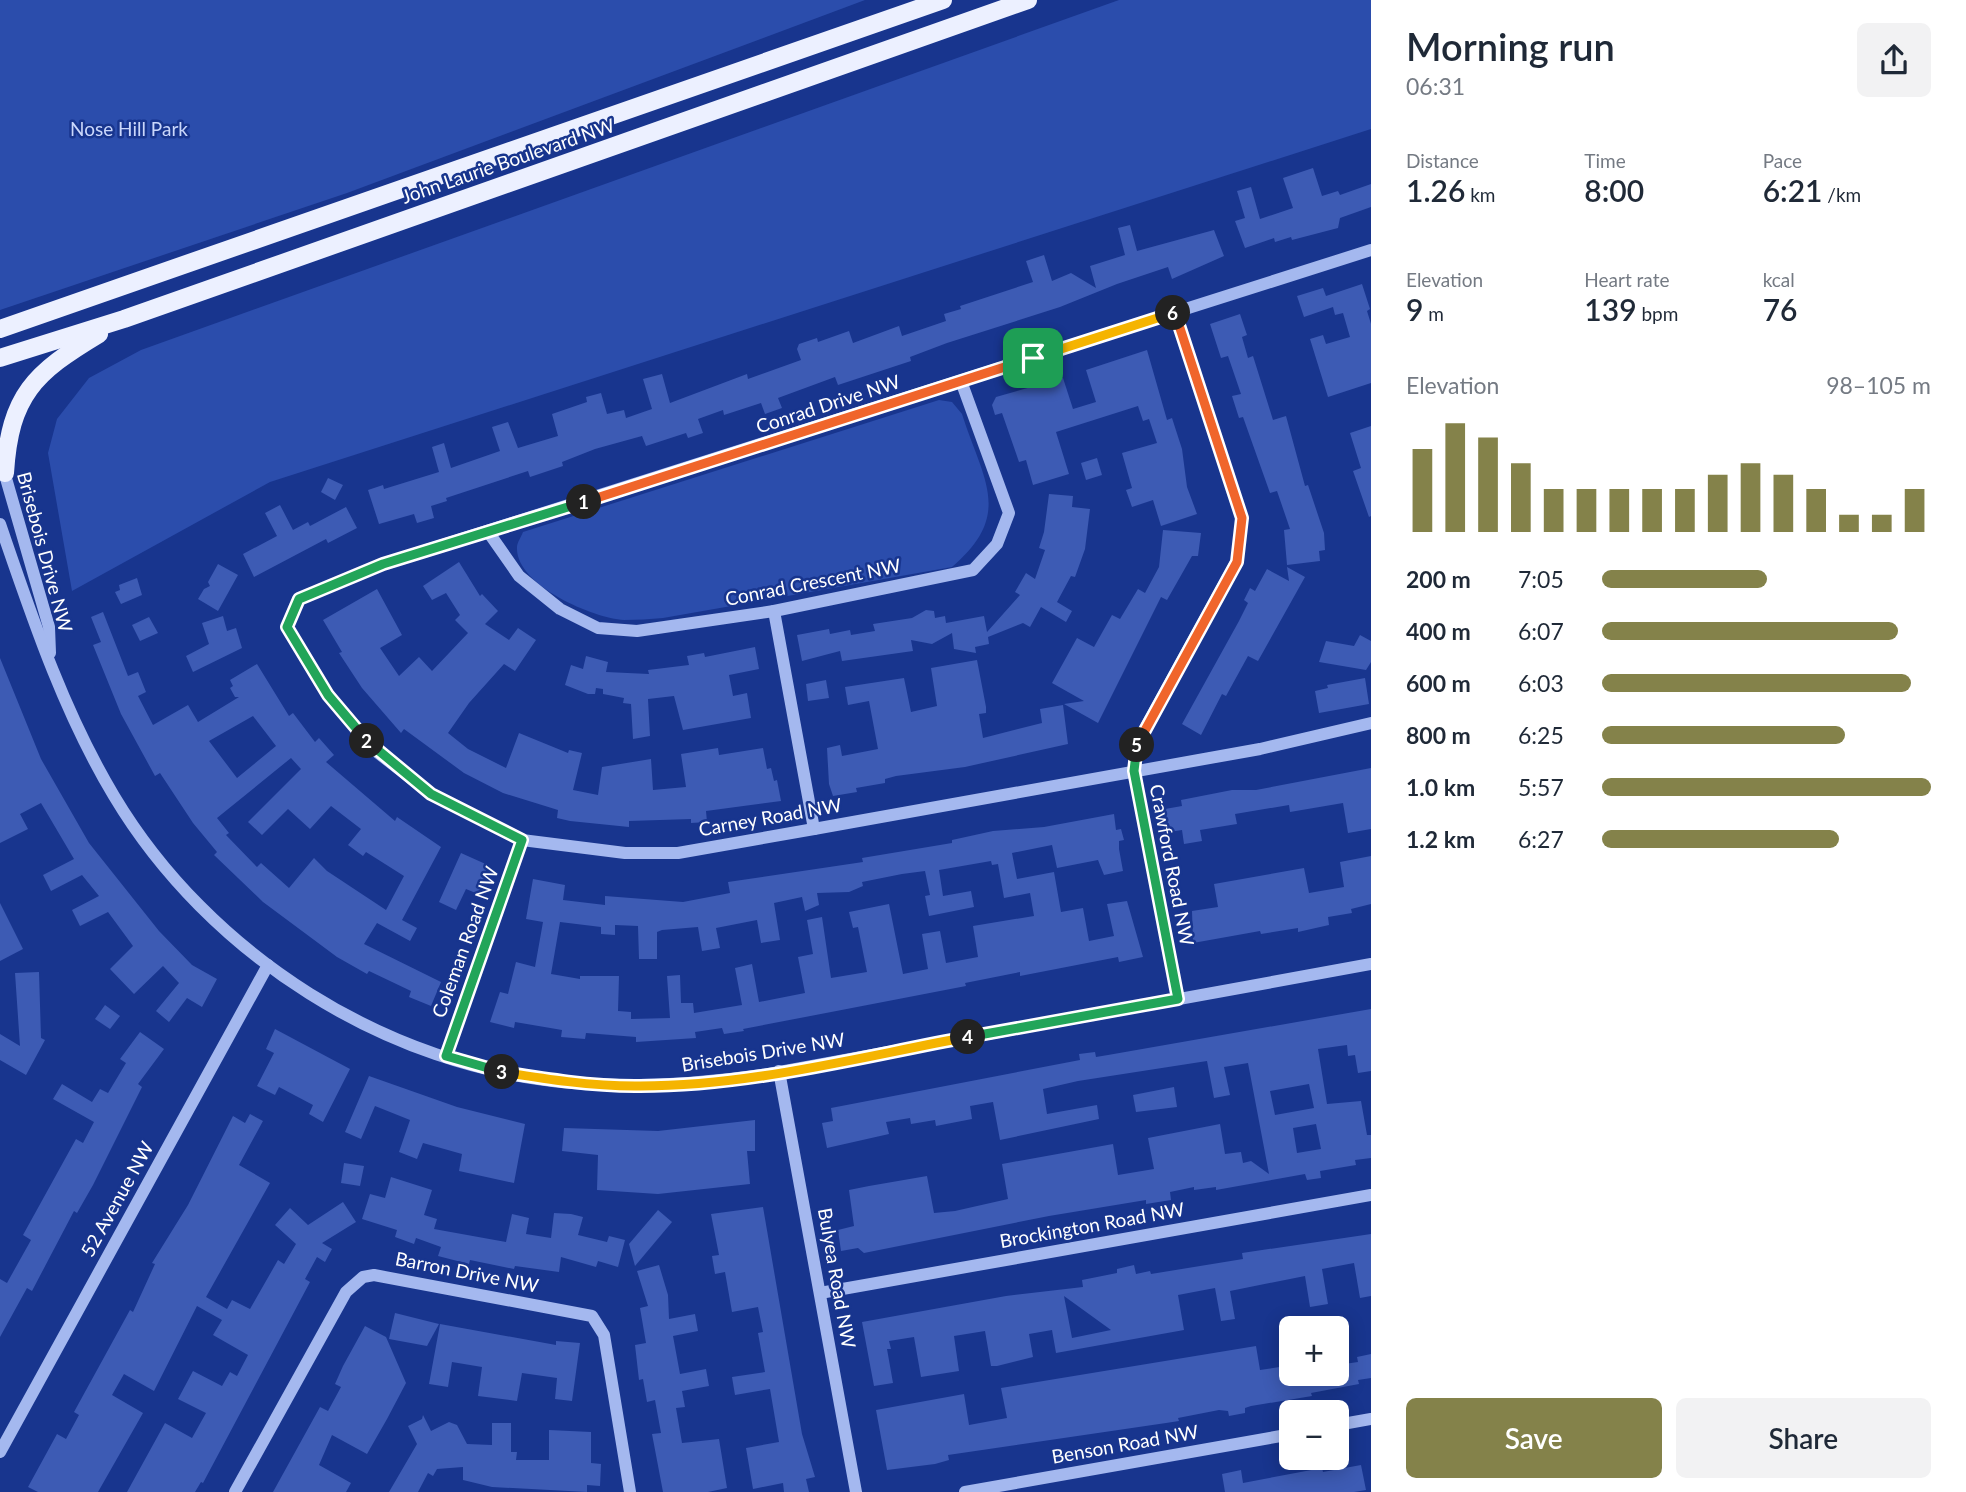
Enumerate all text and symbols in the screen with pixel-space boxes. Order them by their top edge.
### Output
text: Morning run [1406,23,1615,69]
button: share [1857,23,1931,97]
text: 06:31 [1406,72,1465,100]
street label: John Laurie Boulevard NW [398,113,618,208]
park label: Nose Hill Park [70,117,188,140]
text: Distance [1406,149,1479,172]
text: Time [1584,149,1626,172]
text: Pace [1763,149,1802,172]
text: 1.26 [1406,172,1465,208]
text: 8:00 [1584,172,1644,208]
text: 6:21 [1763,172,1822,208]
text: km [1465,183,1495,206]
text: /km [1822,183,1861,206]
text: Elevation [1406,268,1483,291]
text: Heart rate [1584,268,1670,291]
text: kcal [1763,268,1795,291]
text: 9 [1406,291,1423,327]
text: 139 [1584,291,1637,327]
text: 76 [1763,291,1797,327]
pin: 6 [1156,296,1190,330]
text: 6 [1167,301,1178,324]
text: m [1423,302,1444,325]
text: bpm [1637,302,1678,325]
pin [1003,328,1063,388]
icon: arrive [1014,339,1052,377]
street label: Conrad Drive NW [753,369,903,438]
text: Elevation [1406,371,1499,399]
text: 98–105 m [1826,371,1931,399]
street label: Brisebois Drive NW [13,469,78,635]
pin: 1 [566,484,602,520]
text: 1 [578,490,589,513]
street label: Conrad Crescent NW [723,553,903,610]
text: 200 m [1406,565,1471,593]
text: 7:05 [1518,565,1564,593]
text: 400 m [1406,617,1471,645]
text: 6:07 [1518,617,1564,645]
text: 600 m [1406,669,1471,697]
text: 6:03 [1518,669,1564,697]
text: 800 m [1406,721,1471,749]
text: 6:25 [1518,721,1564,749]
pin: 2 [350,724,384,758]
pin: 5 [1120,728,1154,762]
text: 2 [361,729,372,752]
text: 5 [1131,733,1142,756]
text: 1.0 km [1406,773,1475,801]
text: 5:57 [1518,773,1564,801]
street label: Crawford Road NW [1146,782,1199,948]
street label: Carney Road NW [697,793,844,840]
text: 1.2 km [1406,825,1475,853]
text: 6:27 [1518,825,1564,853]
street label: Coleman Road NW [426,863,503,1021]
pin: 4 [950,1020,986,1054]
text: 4 [962,1025,973,1048]
street label: Brisebois Drive NW [680,1027,847,1076]
pin: 3 [484,1054,520,1090]
text: 3 [496,1060,507,1083]
street label: 52 Avenue NW [75,1137,158,1260]
street label: Brockington Road NW [998,1197,1186,1252]
street label: Bulyea Road NW [814,1206,861,1350]
street label: Barron Drive NW [393,1246,541,1297]
map controls [1279,1316,1349,1470]
button: + [1279,1316,1349,1386]
button: Save [1406,1398,1662,1478]
button: Share [1676,1398,1931,1478]
button: − [1279,1400,1349,1470]
street label: Benson Road NW [1050,1419,1200,1468]

